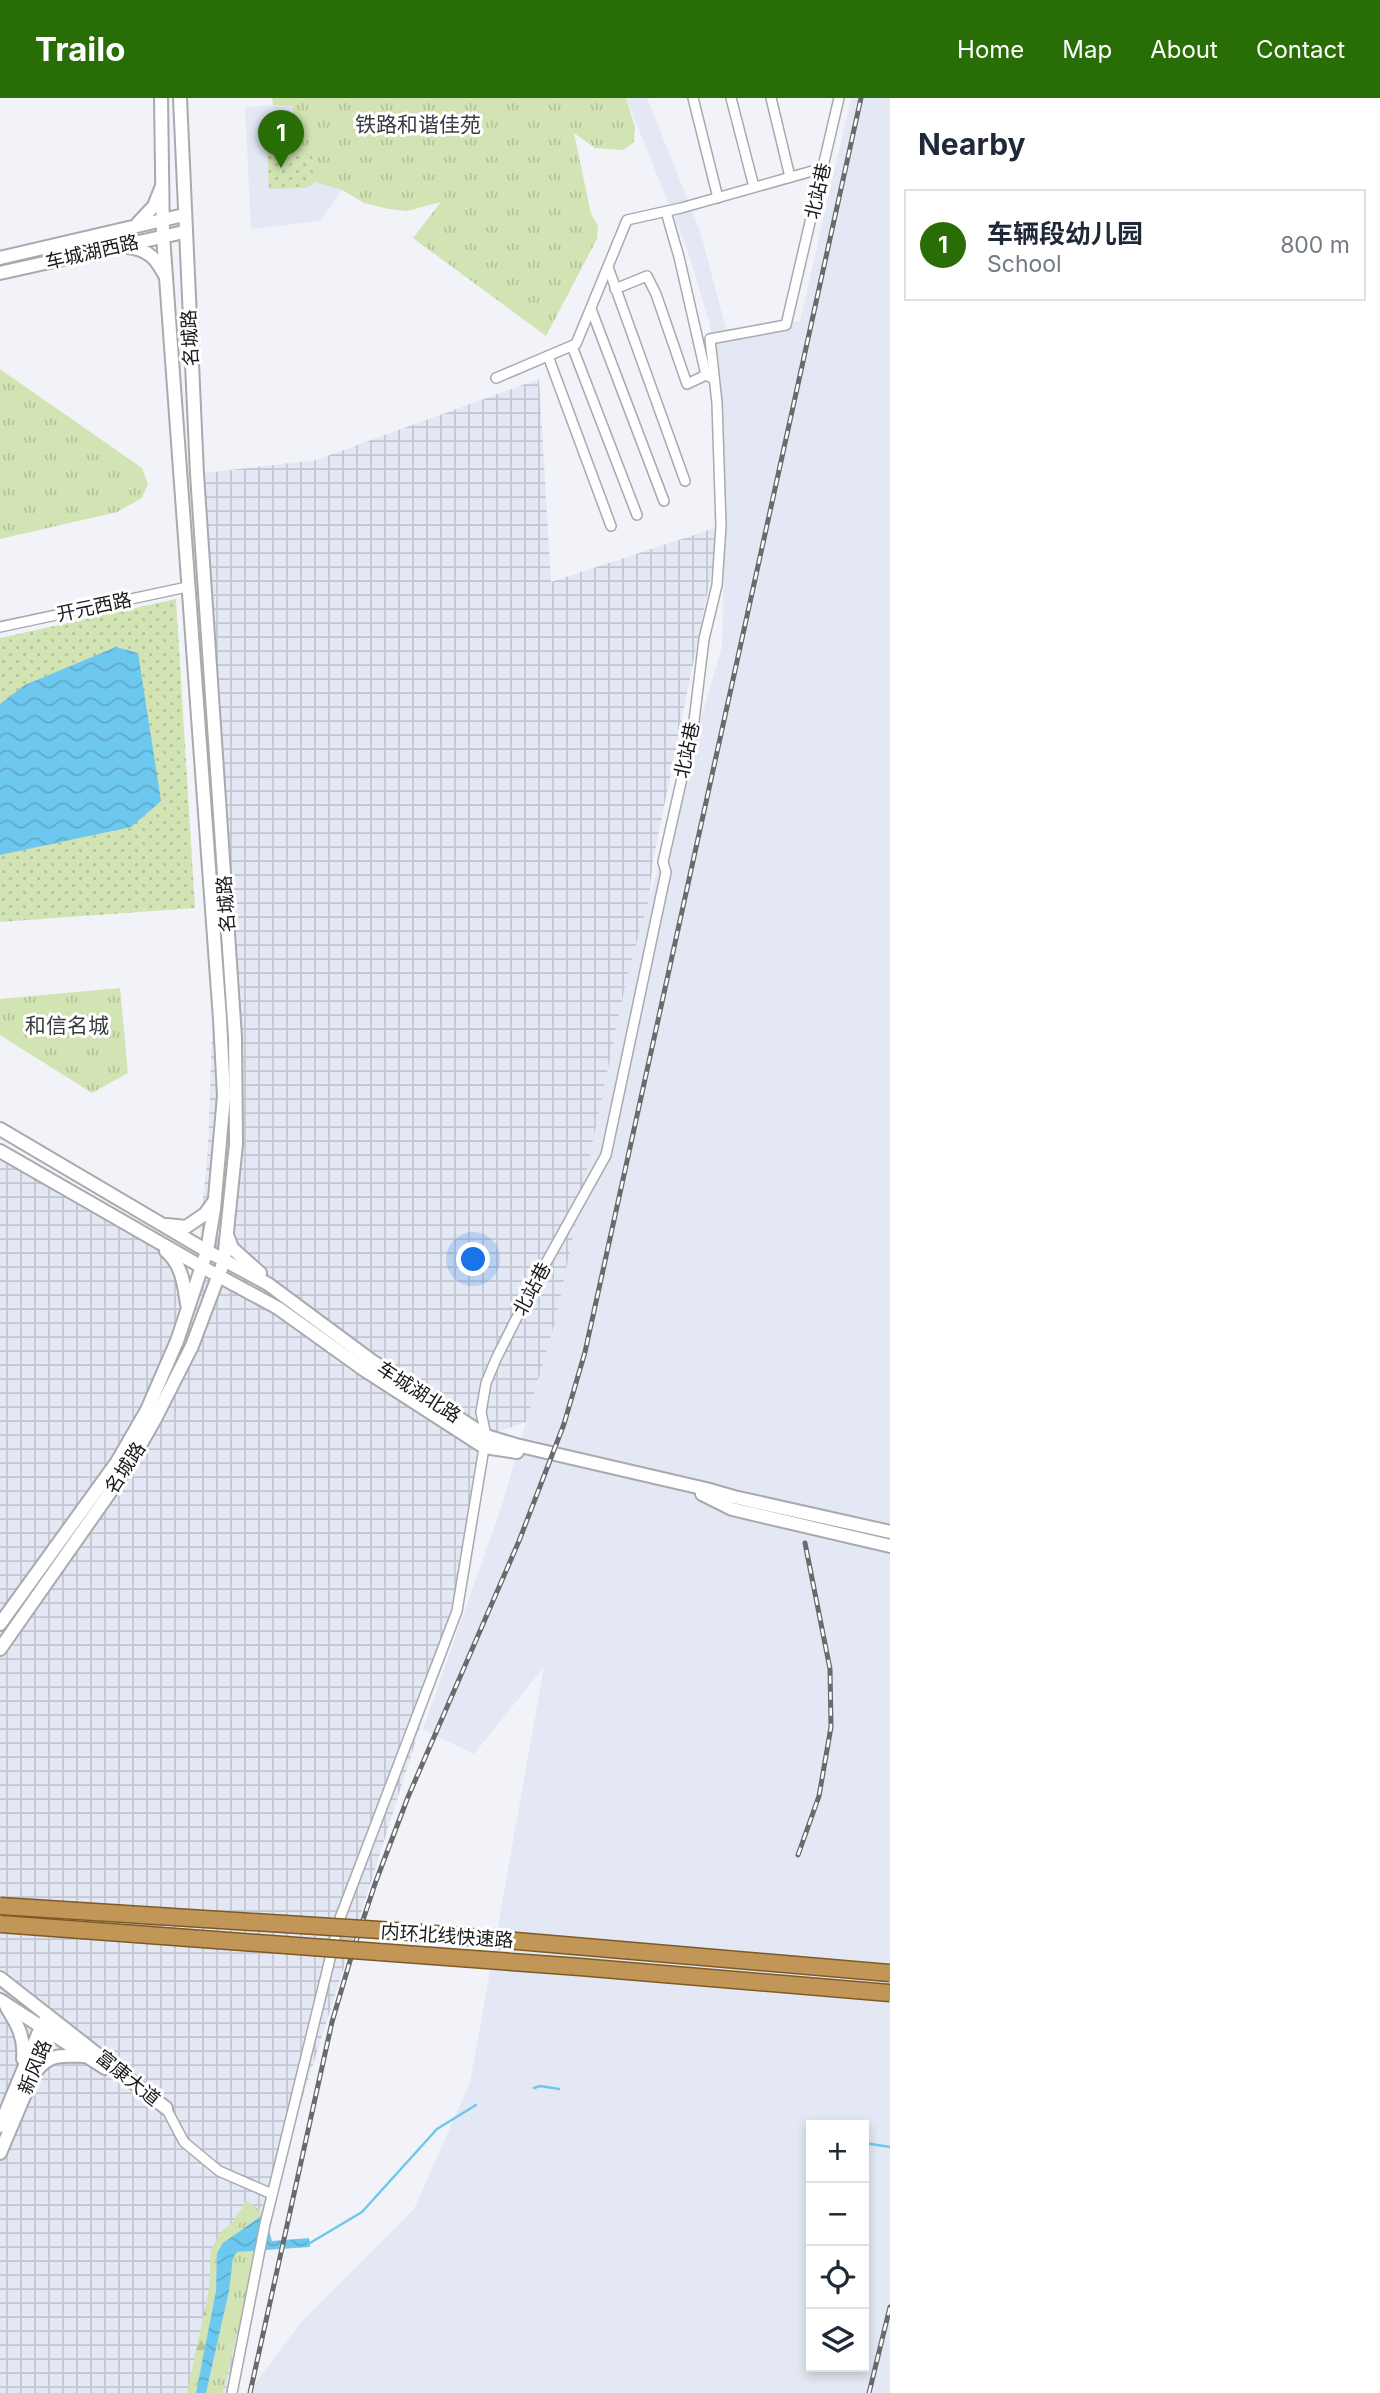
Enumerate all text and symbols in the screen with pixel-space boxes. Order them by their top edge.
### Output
text: Trailo [35,29,125,69]
text: Home [957,35,1024,64]
text: Map [1062,35,1112,64]
text: About [1150,35,1218,64]
text: Contact [1256,35,1345,64]
pin: 1 [258,110,304,168]
district label: 铁路和谐佳苑 [355,112,481,137]
text: Nearby [918,126,1026,162]
street label: 北站巷 [800,161,836,221]
text: 车辆段幼儿园 [987,218,1143,249]
street label: 车城湖西路 [43,230,141,274]
text: 1 [938,231,948,259]
text: 800 m [1280,231,1350,259]
text: School [987,250,1062,278]
street label: 名城路 [177,309,203,367]
street label: 开元西路 [54,588,134,626]
street label: 北站巷 [670,720,704,780]
street label: 名城路 [213,875,239,933]
district label: 和信名城 [25,1013,109,1038]
your location [456,1242,490,1276]
street label: 北站巷 [508,1258,556,1320]
street label: 车城湖北路 [373,1356,465,1428]
street label: 名城路 [100,1438,150,1498]
street label: 内环北线快速路 [380,1920,514,1952]
street label: 新风路 [14,2036,56,2098]
street label: 富康大道 [91,2045,165,2111]
map controls [806,2120,869,2372]
button: + [806,2120,869,2183]
button: − [806,2183,869,2246]
button: locate [806,2246,869,2309]
button: layers [806,2309,869,2372]

